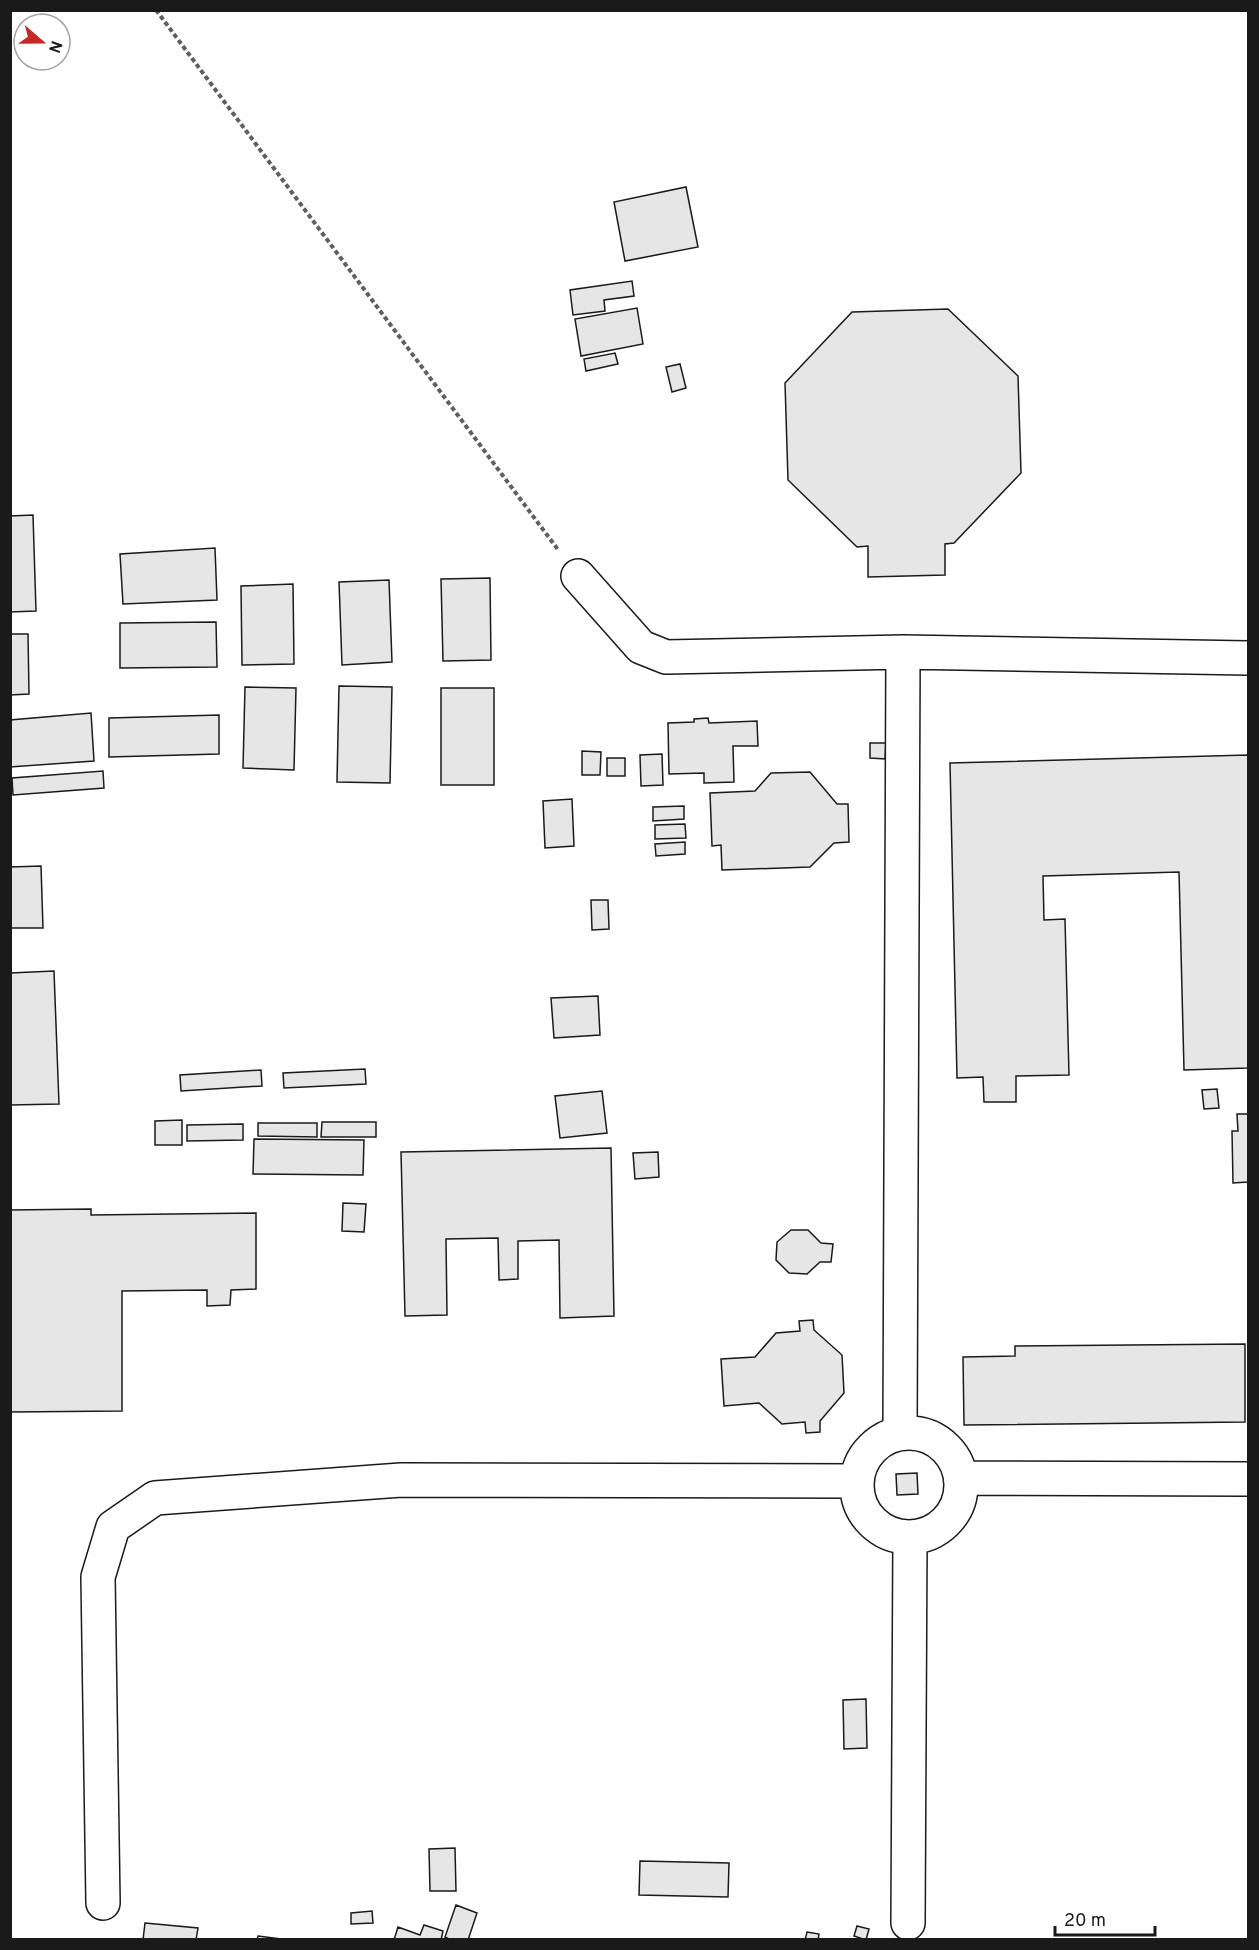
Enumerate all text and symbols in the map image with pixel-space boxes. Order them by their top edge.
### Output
north arrow [12,12,72,72]
text: N [43,38,66,55]
scale bar [1055,1899,1156,1937]
text: 20 m [1064,1910,1106,1933]

